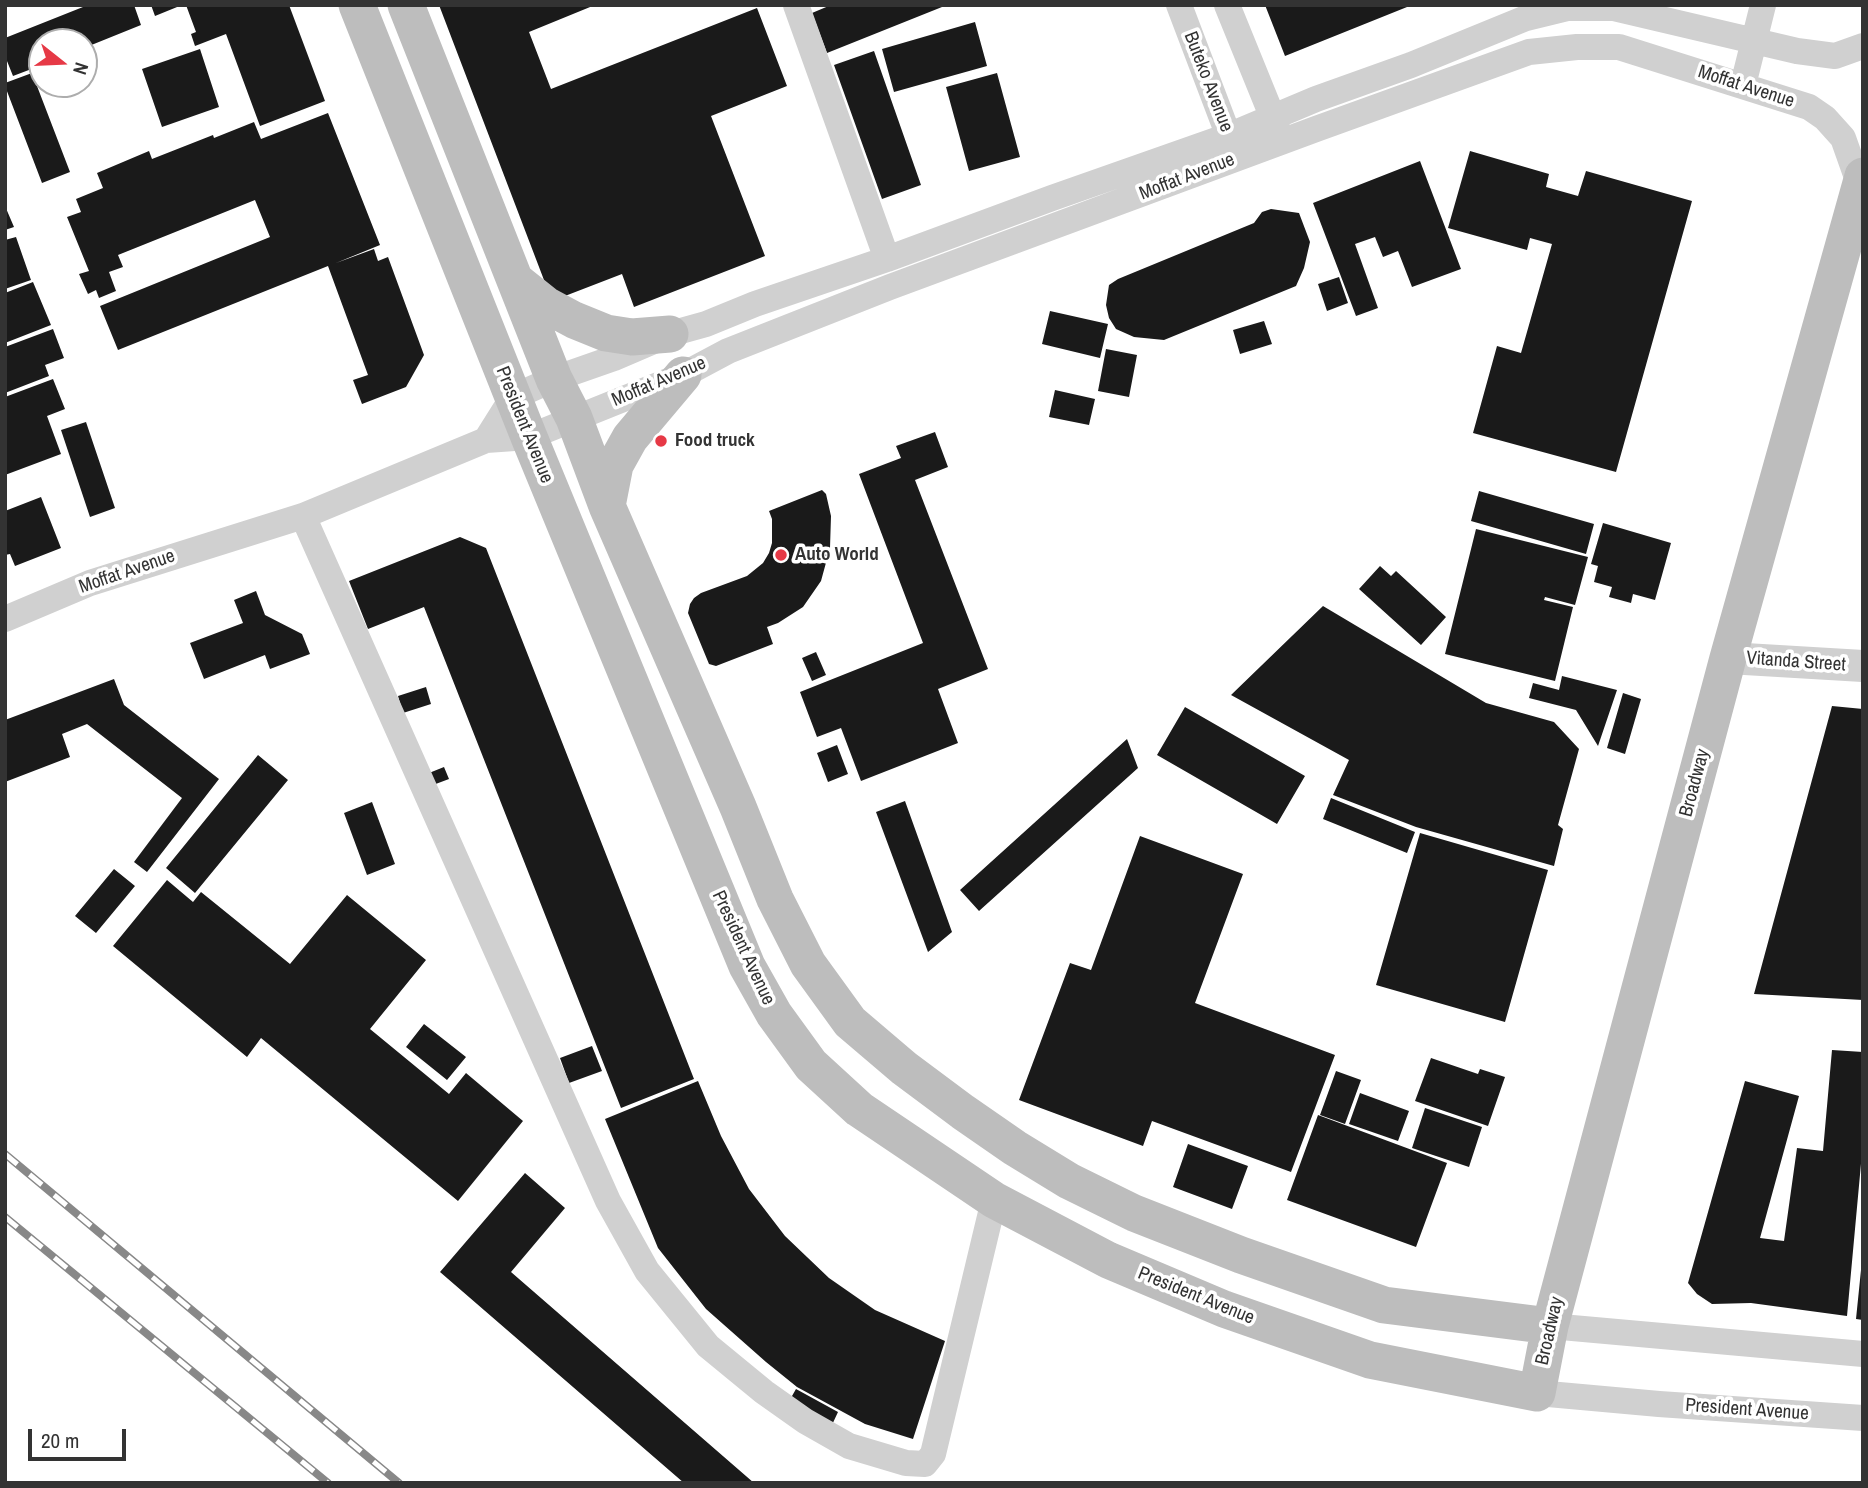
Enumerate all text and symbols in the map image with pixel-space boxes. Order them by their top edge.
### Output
north arrow [28,28,98,98]
street label: Buteko Avenue [1178,29,1238,135]
text: N [67,60,95,78]
street label: Moffat Avenue [1695,61,1797,113]
street label: Moffat Avenue [1136,148,1238,206]
street label: Moffat Avenue [609,352,709,412]
street label: President Avenue [490,363,558,487]
place label: Food truck [675,430,755,452]
marker: Food truck [653,433,669,449]
place label: Auto World [795,544,879,566]
street label: Moffat Avenue [76,545,178,599]
marker: Auto World [773,547,789,563]
street label: Vitanda Street [1746,647,1846,677]
street label: Broadway [1675,747,1715,819]
street label: President Avenue [707,887,779,1009]
street label: President Avenue [1134,1262,1258,1330]
street label: Broadway [1531,1295,1569,1367]
street label: President Avenue [1685,1394,1809,1426]
scale bar [32,1414,130,1458]
text: 20 m [41,1426,79,1455]

